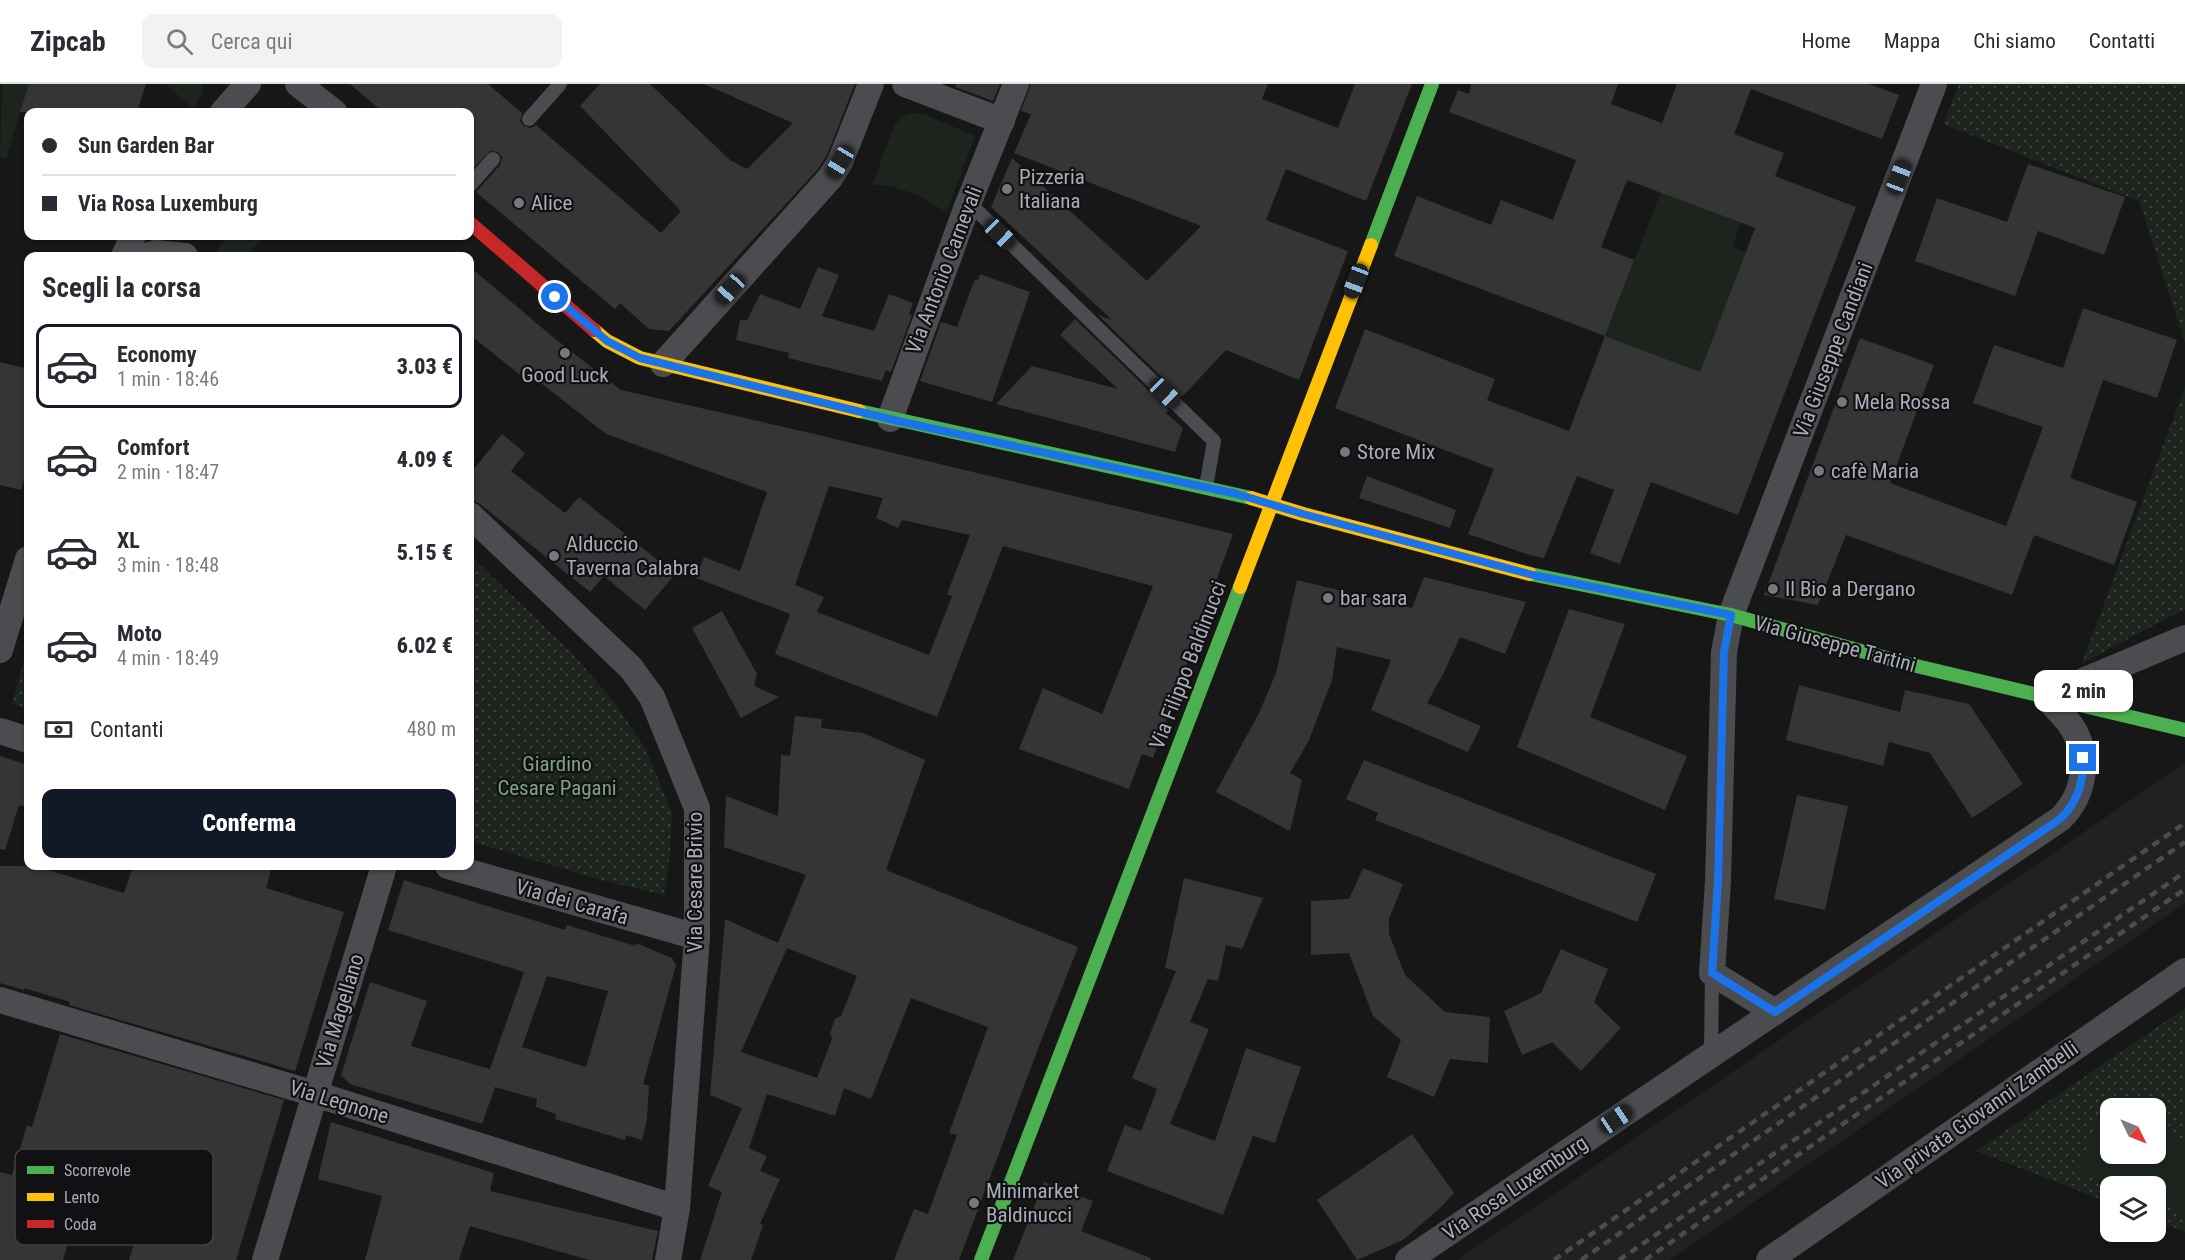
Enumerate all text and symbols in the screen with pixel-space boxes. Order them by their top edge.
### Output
search box [142,14,562,68]
text: Zipcab [30,25,106,58]
icon: search [163,25,196,58]
text: Cerca qui [211,29,292,54]
text: Home [1801,29,1851,53]
text: Mappa [1884,29,1940,53]
text: Chi siamo [1973,29,2056,53]
text: Contatti [2089,29,2155,53]
text: Sun Garden Bar [78,133,214,158]
car [823,142,857,182]
car [1884,157,1914,197]
place label: Pizzeria Italiana [1019,165,1085,213]
marker: Pizzeria Italiana [1000,182,1014,196]
street label: Via Antonio Carnevali [901,183,987,357]
text: Via Rosa Luxemburg [78,191,258,216]
place label: Alice [531,191,572,215]
marker: Alice [512,196,526,210]
car [981,215,1019,253]
street label: Via Giuseppe Candiani [1788,259,1878,441]
car [1341,261,1371,301]
car [711,270,749,308]
text: Scegli la corsa [42,272,201,304]
route start [541,283,568,310]
icon: car [45,339,99,393]
text: Economy [117,342,197,367]
marker: Good Luck [558,346,572,360]
text: 3.03 € [397,354,453,379]
place label: Good Luck [521,363,609,387]
text: 1 min · 18:46 [117,367,219,391]
car [1146,374,1184,412]
place label: Mela Rossa [1854,390,1950,414]
marker: Mela Rossa [1835,395,1849,409]
icon: car [45,432,99,486]
text: Comfort [117,435,190,460]
place label: Store Mix [1357,440,1435,464]
marker: Store Mix [1338,445,1352,459]
text: 4.09 € [397,447,453,472]
place label: cafè Maria [1831,459,1919,483]
text: 2 min · 18:47 [117,460,219,484]
marker: cafè Maria [1812,464,1826,478]
icon: car [45,525,99,579]
text: XL [117,528,140,553]
place label: Alduccio Taverna Calabra [566,532,699,580]
text: 5.15 € [397,540,453,565]
marker: Alduccio Taverna Calabra [547,549,561,563]
text: 3 min · 18:48 [117,553,219,577]
place label: Il Bio a Dergano [1785,577,1916,601]
street label: Via Filippo Baldinucci [1145,578,1231,752]
marker: Il Bio a Dergano [1766,582,1780,596]
place label: bar sara [1340,586,1407,610]
marker: bar sara [1321,591,1335,605]
street label: Via Giuseppe Tartini [1752,611,1918,677]
icon: car [45,618,99,672]
text: Moto [117,621,162,646]
text: 6.02 € [397,633,453,658]
text: 4 min · 18:49 [117,646,219,670]
callout: 2 min [2034,671,2132,713]
text: 2 min [2061,679,2106,703]
icon: cash [42,713,75,746]
text: Contanti [90,717,163,742]
text: 480 m [407,717,456,741]
route end [2069,744,2096,771]
park label: Giardino Cesare Pagani [497,752,617,800]
button: Conferma [42,789,456,858]
street label: Via Cesare Brivio [683,812,707,952]
street label: Via dei Carafa [513,874,631,930]
street label: Via Magellano [311,951,369,1071]
street label: Via privata Giovanni Zambelli [1871,1036,2083,1194]
street label: Via Legnone [287,1076,392,1128]
north arrow [2100,1098,2166,1164]
map controls [2100,1098,2166,1242]
car [1596,1101,1636,1137]
street label: Via Rosa Luxemburg [1438,1131,1592,1245]
legend [15,1149,213,1245]
text: Scorrevole [64,1161,131,1180]
button: layers [2100,1176,2166,1242]
place label: Minimarket Baldinucci [986,1179,1079,1227]
text: Lento [64,1188,99,1207]
marker: Minimarket Baldinucci [967,1196,981,1210]
text: Coda [64,1215,97,1234]

